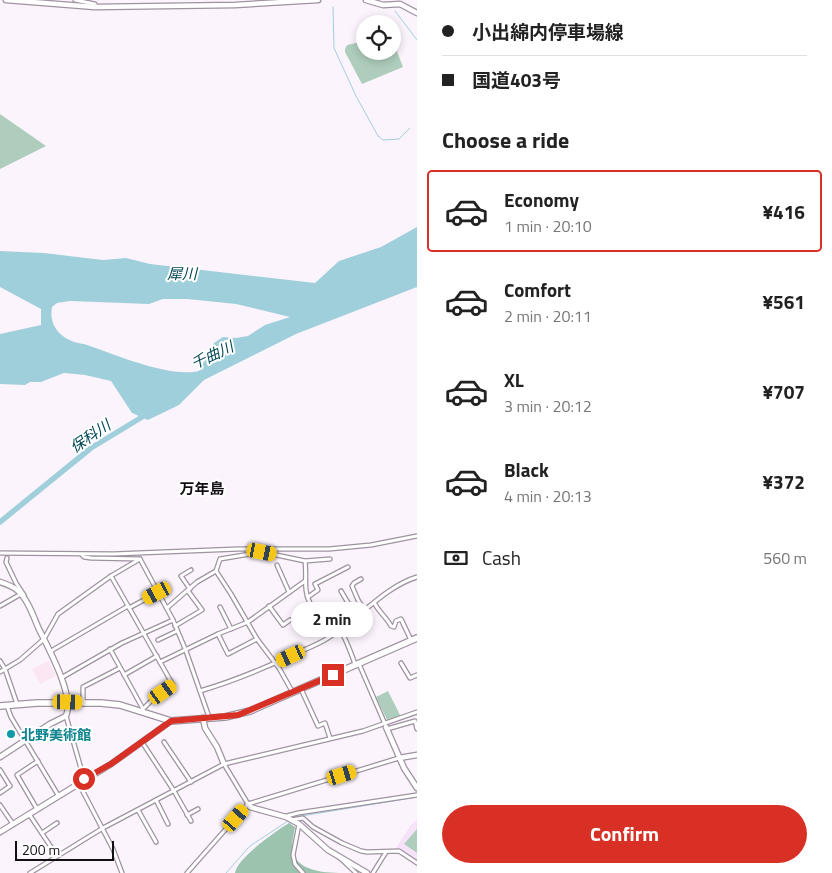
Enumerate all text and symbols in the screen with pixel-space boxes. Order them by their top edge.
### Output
map controls [356,15,401,60]
button: locate [356,15,401,60]
text: 小出綿内停車場線 [472,17,624,46]
text: 国道403号 [472,65,561,94]
text: Choose a ride [442,123,569,157]
text: Economy [504,185,579,214]
icon: car [444,189,489,234]
text: ¥416 [762,197,805,226]
text: 1 min · 20:10 [504,214,592,238]
water label: 犀川 [167,262,199,285]
text: Comfort [504,275,571,304]
icon: car [444,279,489,324]
text: ¥561 [762,287,805,316]
text: 2 min · 20:11 [504,304,592,328]
water label: 千曲川 [187,334,239,375]
text: XL [504,365,524,394]
icon: car [444,369,489,414]
text: ¥707 [762,377,805,406]
text: 3 min · 20:12 [504,394,592,418]
water label: 保科川 [65,413,117,458]
text: Black [504,455,549,484]
icon: car [444,459,489,504]
text: ¥372 [762,467,805,496]
district label: 万年島 [179,477,225,500]
text: 4 min · 20:13 [504,484,592,508]
car [245,542,278,562]
text: Cash [482,543,521,572]
icon: cash [442,544,470,572]
text: 560 m [763,546,807,570]
car [140,579,173,607]
callout: 2 min [292,602,374,638]
text: 2 min [313,607,351,631]
car [274,643,307,669]
route end [322,664,344,686]
car [146,677,179,707]
car [52,694,83,710]
place label: 北野美術館 [21,724,91,745]
marker: 北野美術館 [5,728,17,740]
car [325,763,358,787]
route start [73,768,95,790]
car [220,802,251,834]
button: Confirm [442,805,807,863]
scale bar [15,838,114,861]
text: 200 m [22,839,60,860]

